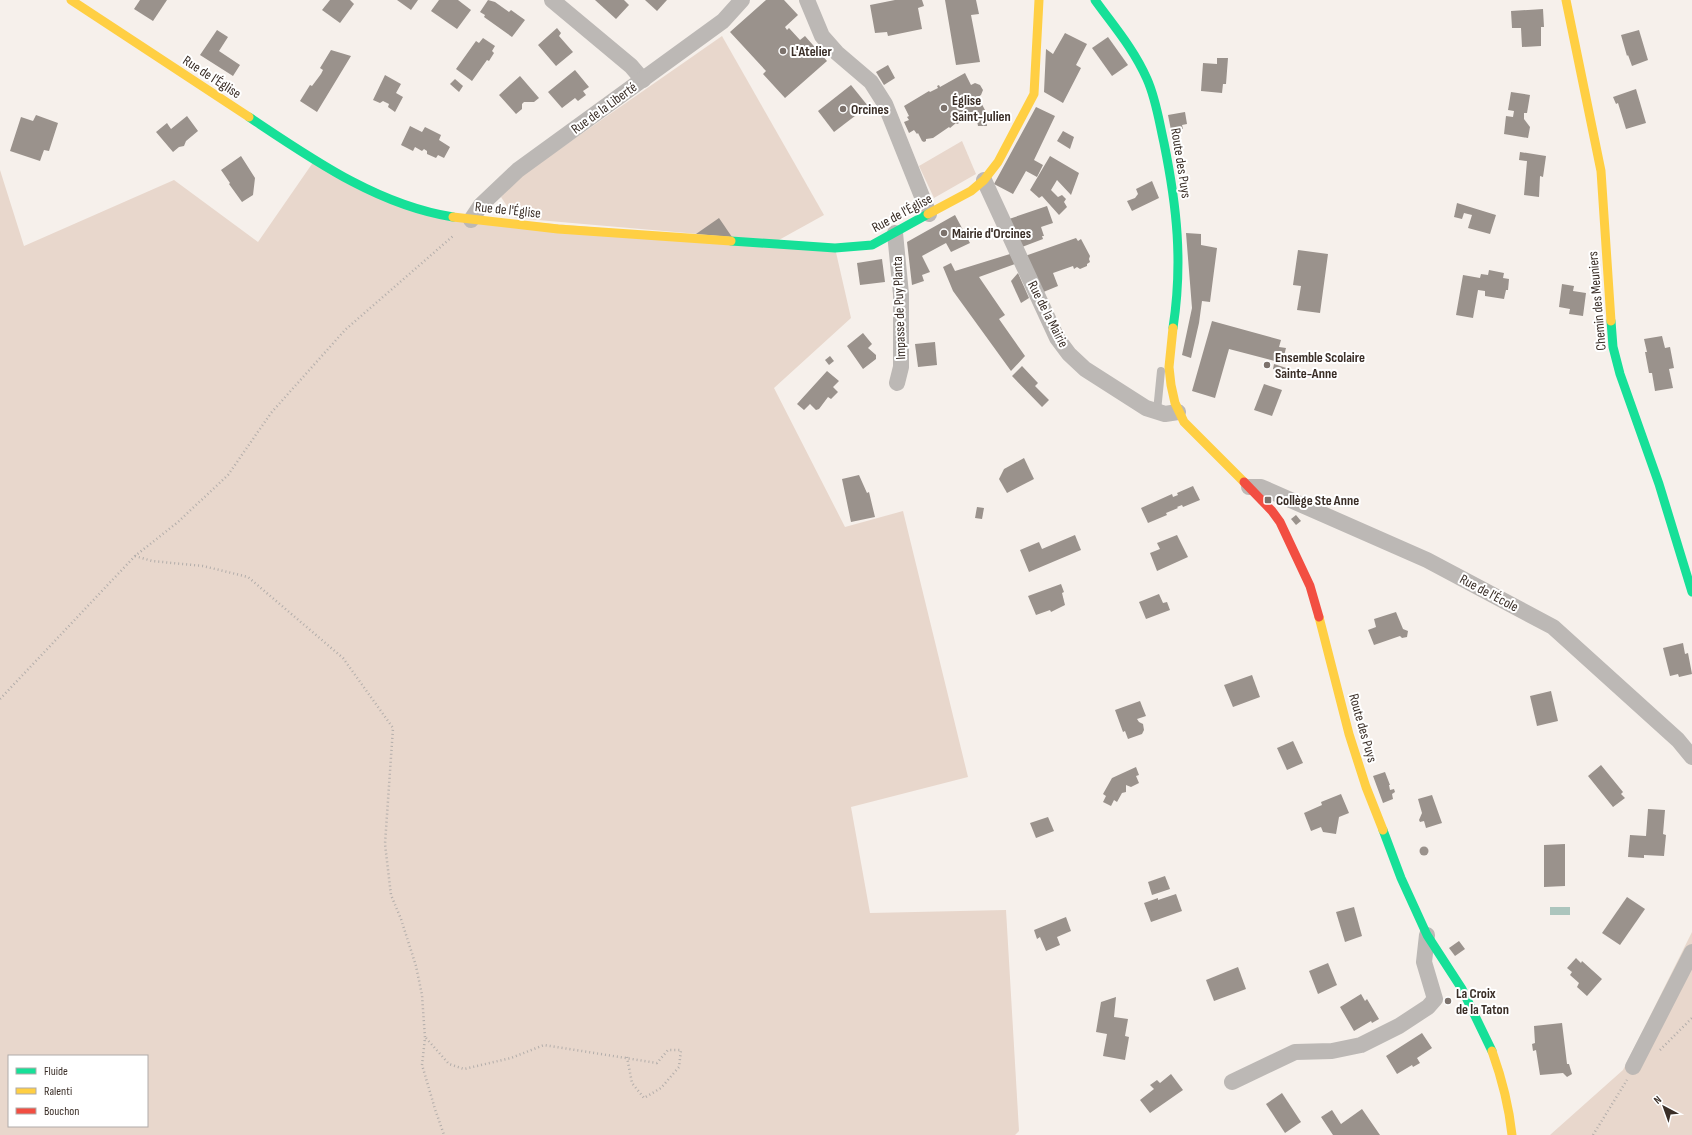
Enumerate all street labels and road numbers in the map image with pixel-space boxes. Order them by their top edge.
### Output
street label: Rue de l'Église [180,52,244,102]
street label: Rue de la Liberté [568,78,640,138]
street label: Route des Puys [1167,127,1195,199]
street label: Rue de l'Église [869,190,935,236]
street label: Rue de l'Église [474,198,542,222]
street label: Chemin des Meuniers [1584,251,1610,351]
street label: Impasse de Puy Planta [889,256,909,360]
street label: Rue de la Mairie [1024,278,1072,350]
street label: Rue de l'École [1457,570,1521,616]
street label: Route des Puys [1345,692,1381,764]

